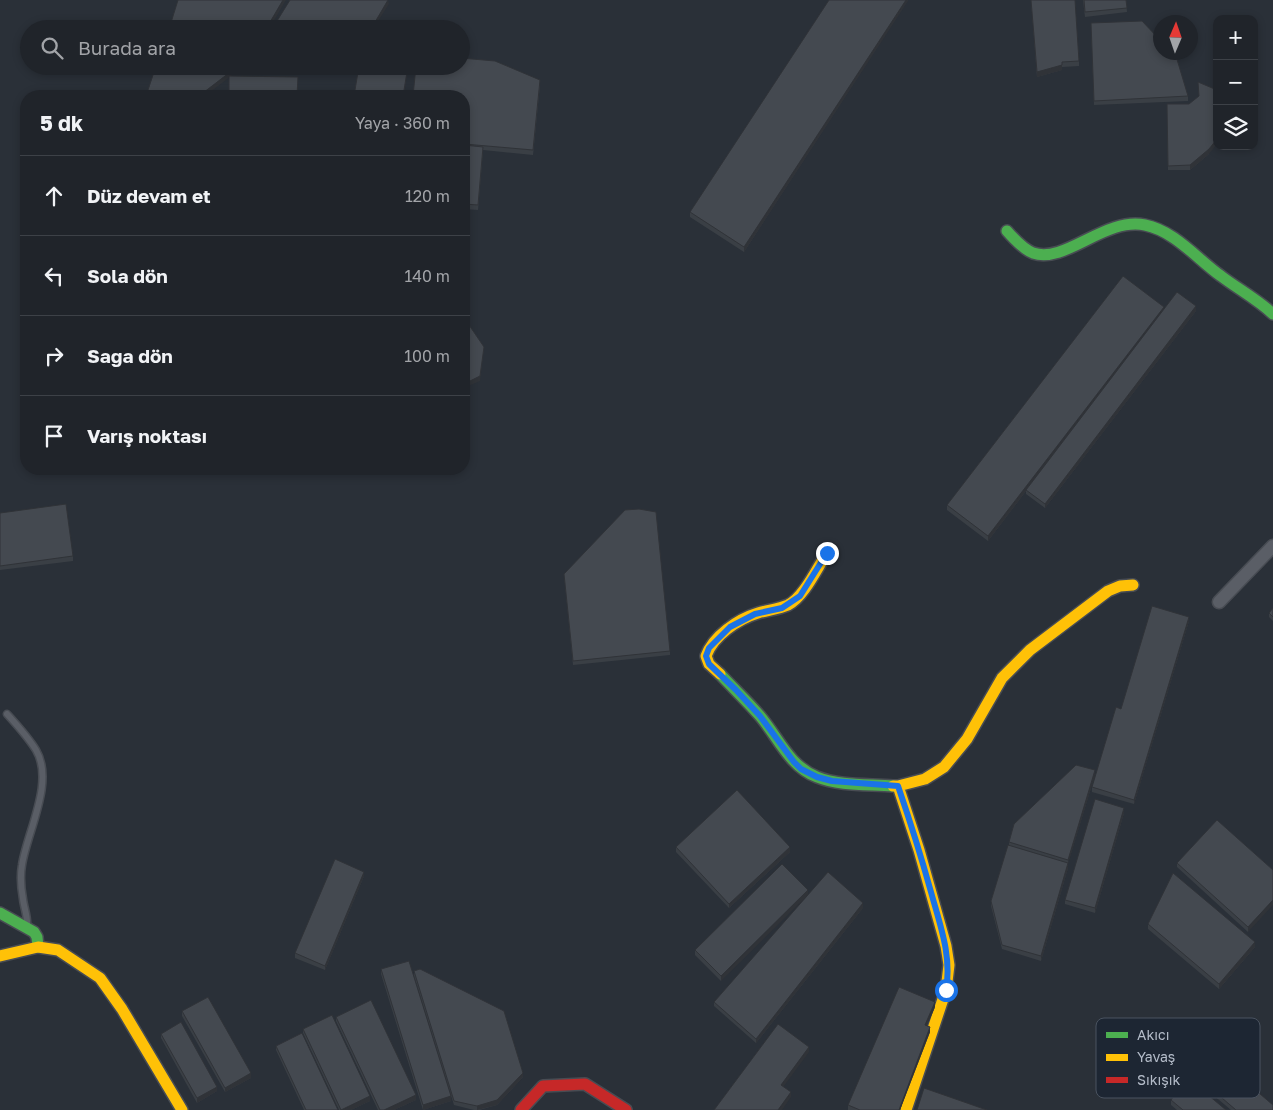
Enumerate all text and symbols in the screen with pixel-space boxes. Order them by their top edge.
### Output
north arrow [1153,15,1198,60]
map controls [1213,15,1258,150]
button: + [1213,15,1258,60]
search box [20,20,470,75]
icon: search [38,34,66,62]
text: Burada ara [78,36,176,59]
button: − [1213,60,1258,105]
button: layers [1213,105,1258,150]
text: 5 dk [40,110,83,136]
text: Yaya · 360 m [355,113,450,133]
icon: ahead [40,182,68,210]
text: Düz devam et [87,184,211,207]
text: 120 m [405,186,450,206]
icon: left [40,262,68,290]
text: Sola dön [87,264,168,287]
text: 140 m [404,266,450,286]
icon: right [40,342,68,370]
text: Sağa dön [87,344,173,367]
text: 100 m [404,346,450,366]
icon: arrive [40,422,68,450]
text: Varış noktası [87,424,207,447]
route end [816,542,839,565]
route start [935,979,958,1002]
legend [1096,1018,1260,1098]
text: Akıcı [1137,1026,1169,1043]
text: Yavaş [1137,1048,1175,1065]
text: Sıkışık [1137,1071,1181,1088]

